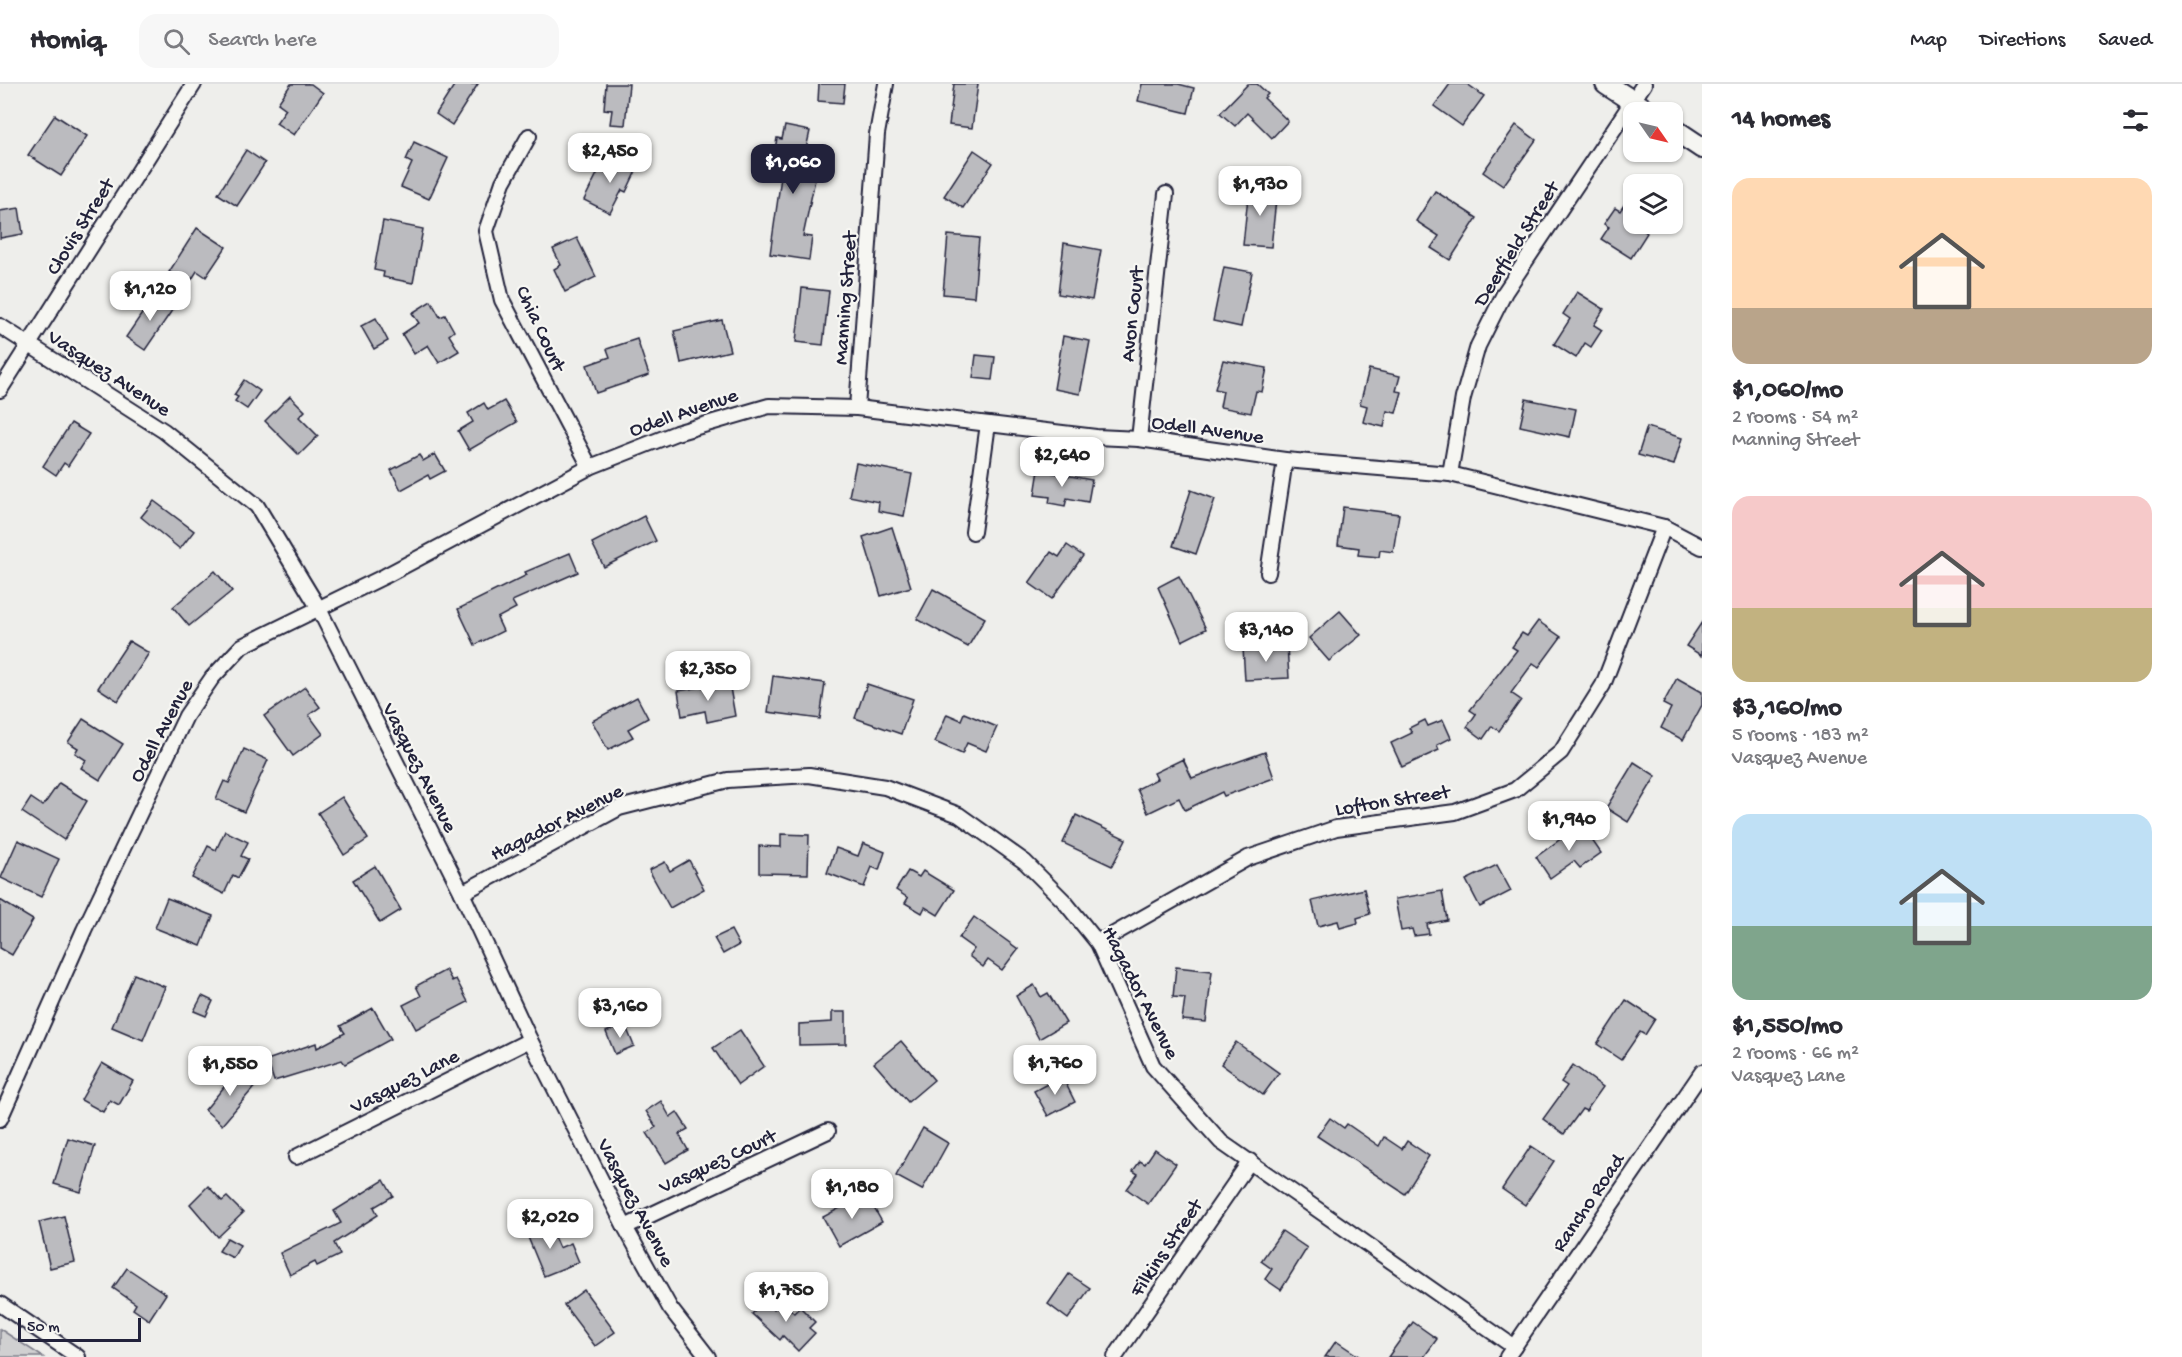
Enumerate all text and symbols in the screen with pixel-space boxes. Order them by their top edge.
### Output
search box [139,14,559,68]
text: Homiq [30,25,103,58]
icon: search [160,25,193,58]
text: Search here [208,28,317,54]
text: Map [1910,29,1947,54]
text: Directions [1980,29,2065,54]
text: Saved [2098,29,2152,54]
north arrow [1623,102,1683,162]
map controls [1623,102,1683,234]
icon: filters [2119,104,2152,137]
text: 14 homes [1732,105,1830,136]
pin: $2,450 [561,133,659,184]
text: $2,450 [582,141,638,164]
pin: $1,060 [744,144,842,195]
text: $1,060 [765,152,821,175]
pin: $1,930 [1211,166,1309,217]
street label: Clovis Street [42,173,123,281]
text: $1,930 [1232,174,1288,197]
button: layers [1623,174,1683,234]
street label: Deerfield Street [1469,176,1568,314]
icon: home [1888,217,1996,325]
street label: Manning Street [830,228,865,366]
street label: Avon Court [1117,263,1152,363]
pin: $1,120 [101,271,199,322]
text: $1,120 [124,279,176,302]
street label: Chia Court [508,283,571,379]
street label: Vasquez Avenue [41,325,175,425]
text: $1,060/mo [1732,376,1843,407]
street label: Odell Avenue [627,384,743,445]
text: 2 rooms · 54 m² [1732,407,1859,430]
street label: Odell Avenue [1150,411,1266,452]
text: Manning Street [1732,430,1859,453]
pin: $2,640 [1013,437,1111,488]
text: $2,640 [1034,445,1090,468]
icon: home [1888,535,1996,643]
pin: $3,140 [1217,612,1315,663]
text: $3,140 [1239,620,1293,643]
pin: $2,350 [659,651,757,702]
text: $2,350 [679,659,737,682]
street label: Odell Avenue [125,675,201,787]
text: $3,160/mo [1732,694,1842,725]
street label: Vasquez Avenue [374,699,462,838]
text: 5 rooms · 183 m² [1732,725,1869,748]
text: Vasquez Avenue [1732,748,1867,771]
street label: Hagador Avenue [487,779,629,868]
street label: Lofton Street [1334,781,1454,824]
pin: $1,940 [1520,801,1618,852]
text: $1,940 [1542,809,1596,832]
icon: home [1888,853,1996,961]
street label: Hagador Avenue [1095,923,1184,1065]
pin: $3,160 [571,988,669,1039]
text: $3,160 [592,996,648,1019]
text: $1,550/mo [1732,1012,1843,1043]
text: 2 rooms · 66 m² [1732,1043,1859,1066]
street label: Vasquez Lane [346,1045,465,1122]
pin: $1,760 [1006,1045,1104,1096]
pin: $1,550 [181,1046,279,1097]
text: $1,760 [1027,1053,1083,1076]
text: $1,550 [202,1054,258,1077]
text: Vasquez Lane [1732,1066,1845,1089]
street label: Vasquez Court [655,1124,783,1202]
street label: Vasquez Avenue [589,1134,679,1273]
street label: Rancho Road [1548,1149,1633,1258]
pin: $1,180 [803,1169,901,1220]
text: $1,180 [825,1177,879,1200]
street label: Filkins Street [1126,1193,1211,1303]
pin: $2,020 [501,1199,599,1250]
text: $2,020 [521,1207,579,1230]
pin: $1,750 [737,1272,835,1323]
text: $1,750 [758,1280,814,1303]
scale bar [18,1315,141,1342]
text: 50 m [27,1319,60,1338]

